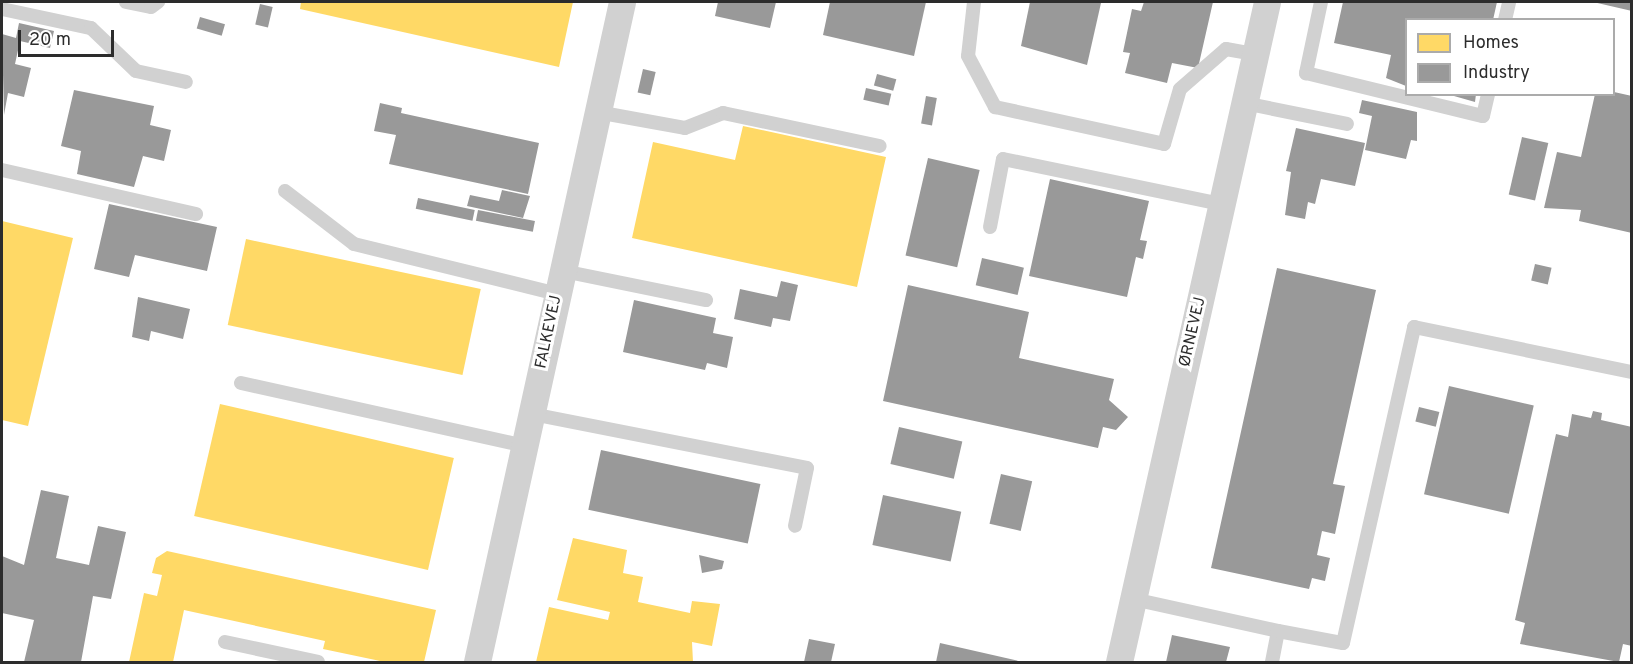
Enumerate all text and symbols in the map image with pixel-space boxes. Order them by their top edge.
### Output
scale bar [21,18,117,56]
legend [1405,18,1615,96]
text: 20 m [29,29,71,52]
text: Homes [1463,32,1519,55]
text: Industry [1463,62,1530,85]
street label: FALKEVEJ [532,294,566,370]
street label: ØRNEVEJ [1176,295,1210,369]

